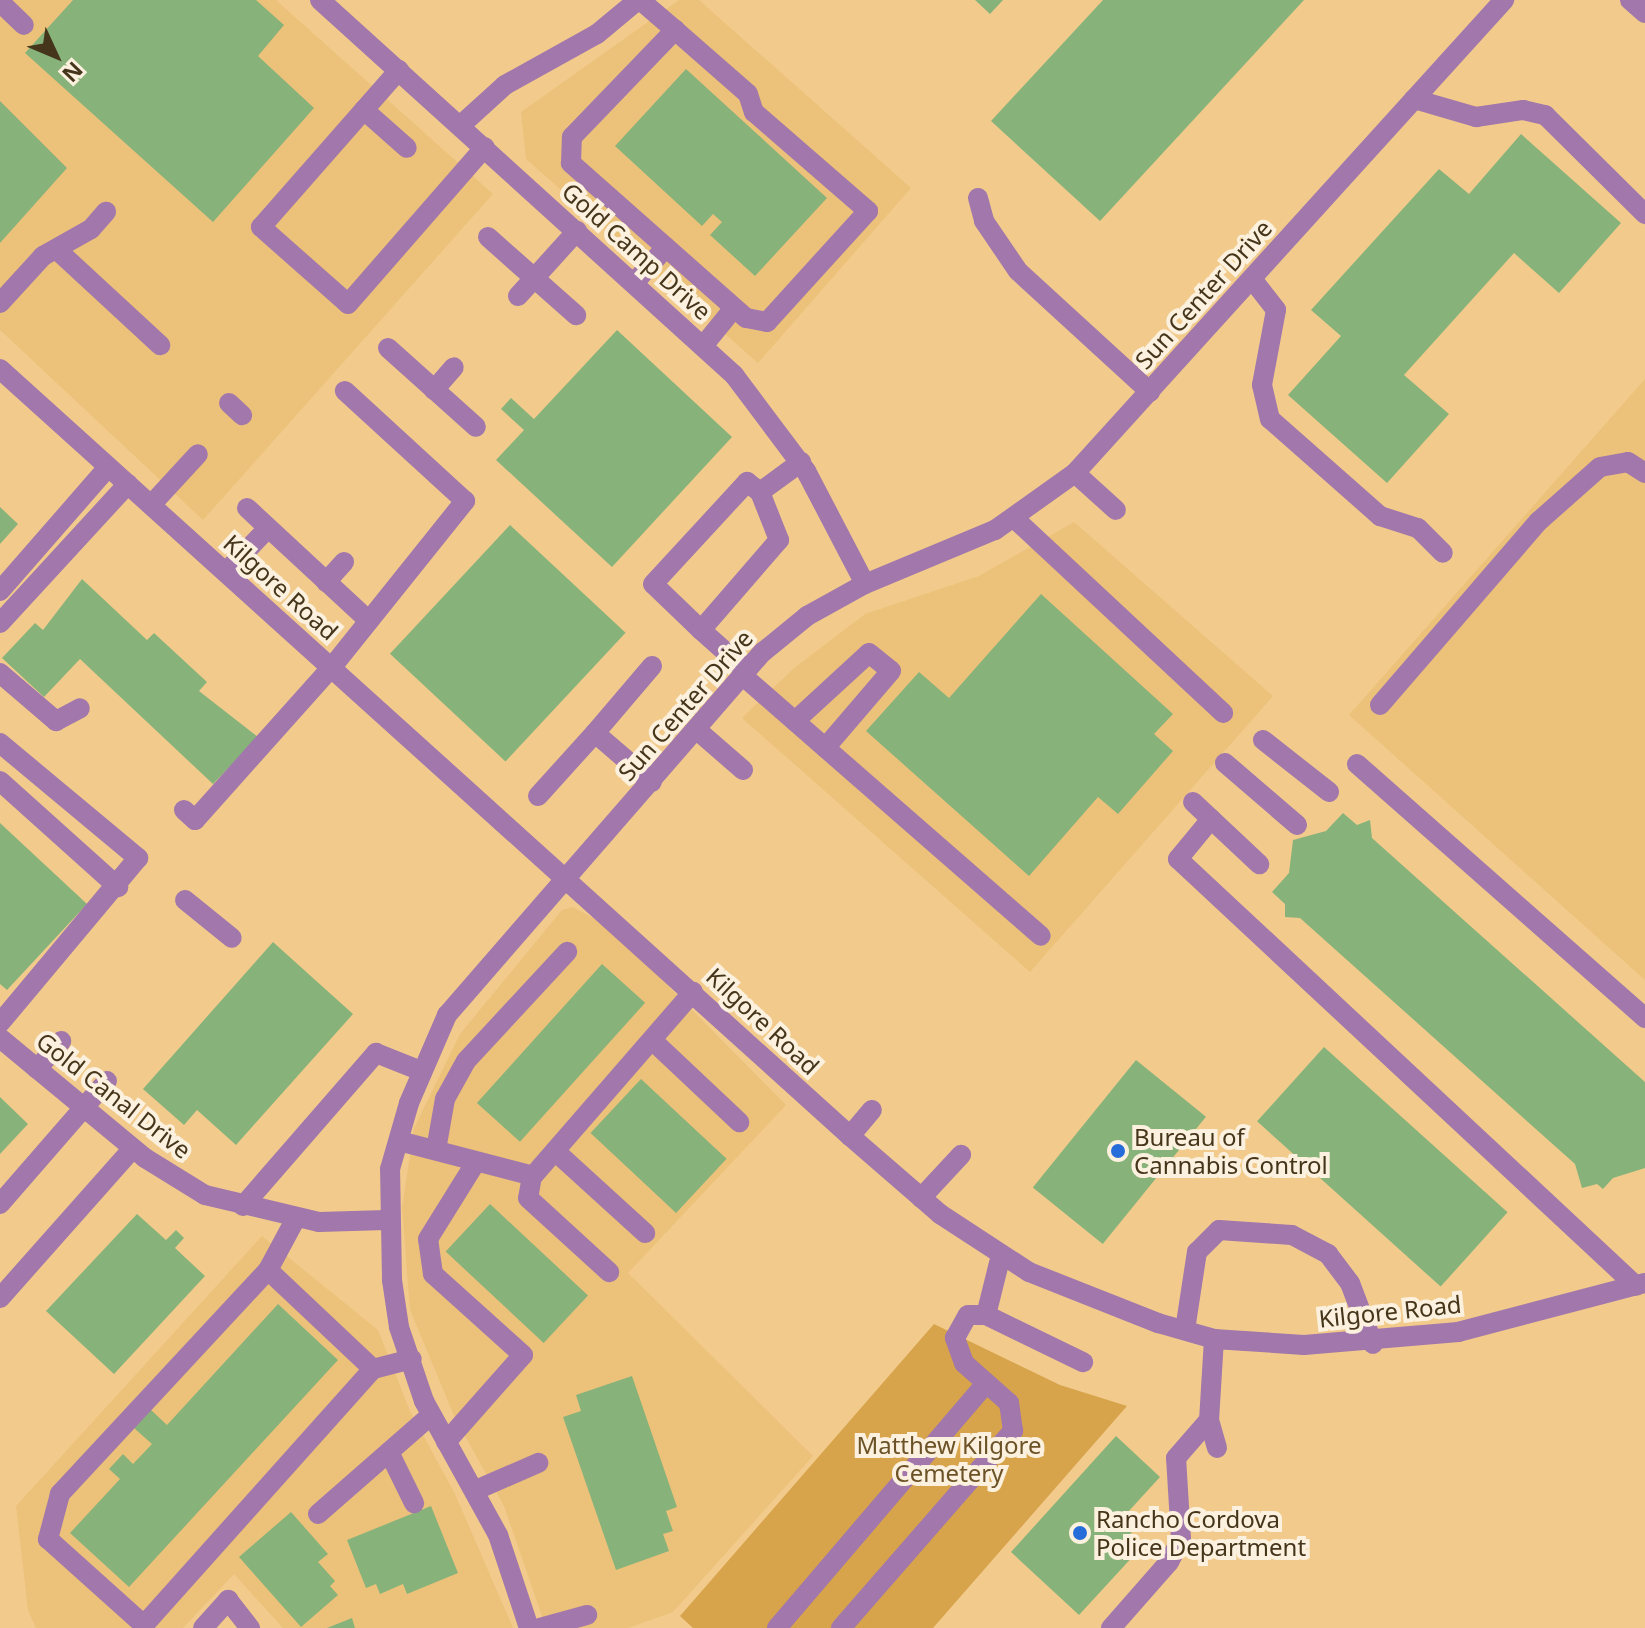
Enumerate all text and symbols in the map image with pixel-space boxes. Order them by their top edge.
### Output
north arrow [16,16,96,96]
text: N [56,56,90,90]
street label: Gold Camp Drive [557,177,717,325]
street label: Sun Center Drive [1129,214,1277,374]
street label: Kilgore Road [218,528,344,646]
street label: Sun Center Drive [612,624,758,786]
street label: Kilgore Road [701,962,825,1080]
street label: Gold Canal Drive [31,1026,197,1164]
place label: Bureau of Cannabis Control [1134,1123,1328,1179]
marker: Bureau of Cannabis Control [1109,1142,1127,1160]
street label: Kilgore Road [1317,1289,1463,1333]
park label: Matthew Kilgore Cemetery [856,1431,1042,1487]
place label: Rancho Cordova Police Department [1096,1505,1306,1561]
marker: Rancho Cordova Police Department [1071,1524,1089,1542]

